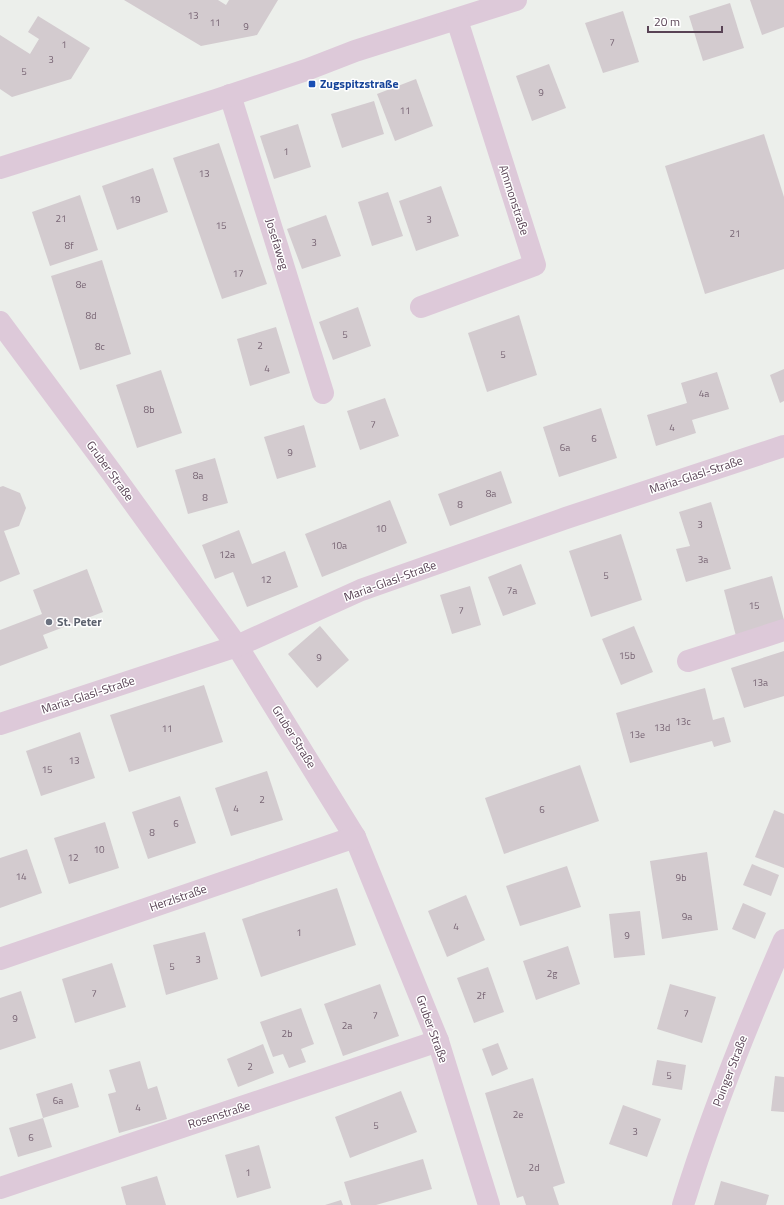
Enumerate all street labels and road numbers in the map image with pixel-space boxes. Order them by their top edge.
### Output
street label: Ammonstraße [494,162,535,237]
street label: Josefaweg [261,216,294,272]
street label: Gruber Straße [82,436,139,505]
street label: Maria-Glasl-Straße [647,450,745,499]
street label: Maria-Glasl-Straße [341,555,439,606]
street label: Maria-Glasl-Straße [39,670,137,719]
street label: Gruber Straße [268,702,321,772]
street label: Herzlstraße [147,879,209,916]
street label: Gruber Straße [411,992,454,1065]
street label: Poinger Straße [707,1032,752,1109]
street label: Rosenstraße [185,1096,253,1134]

